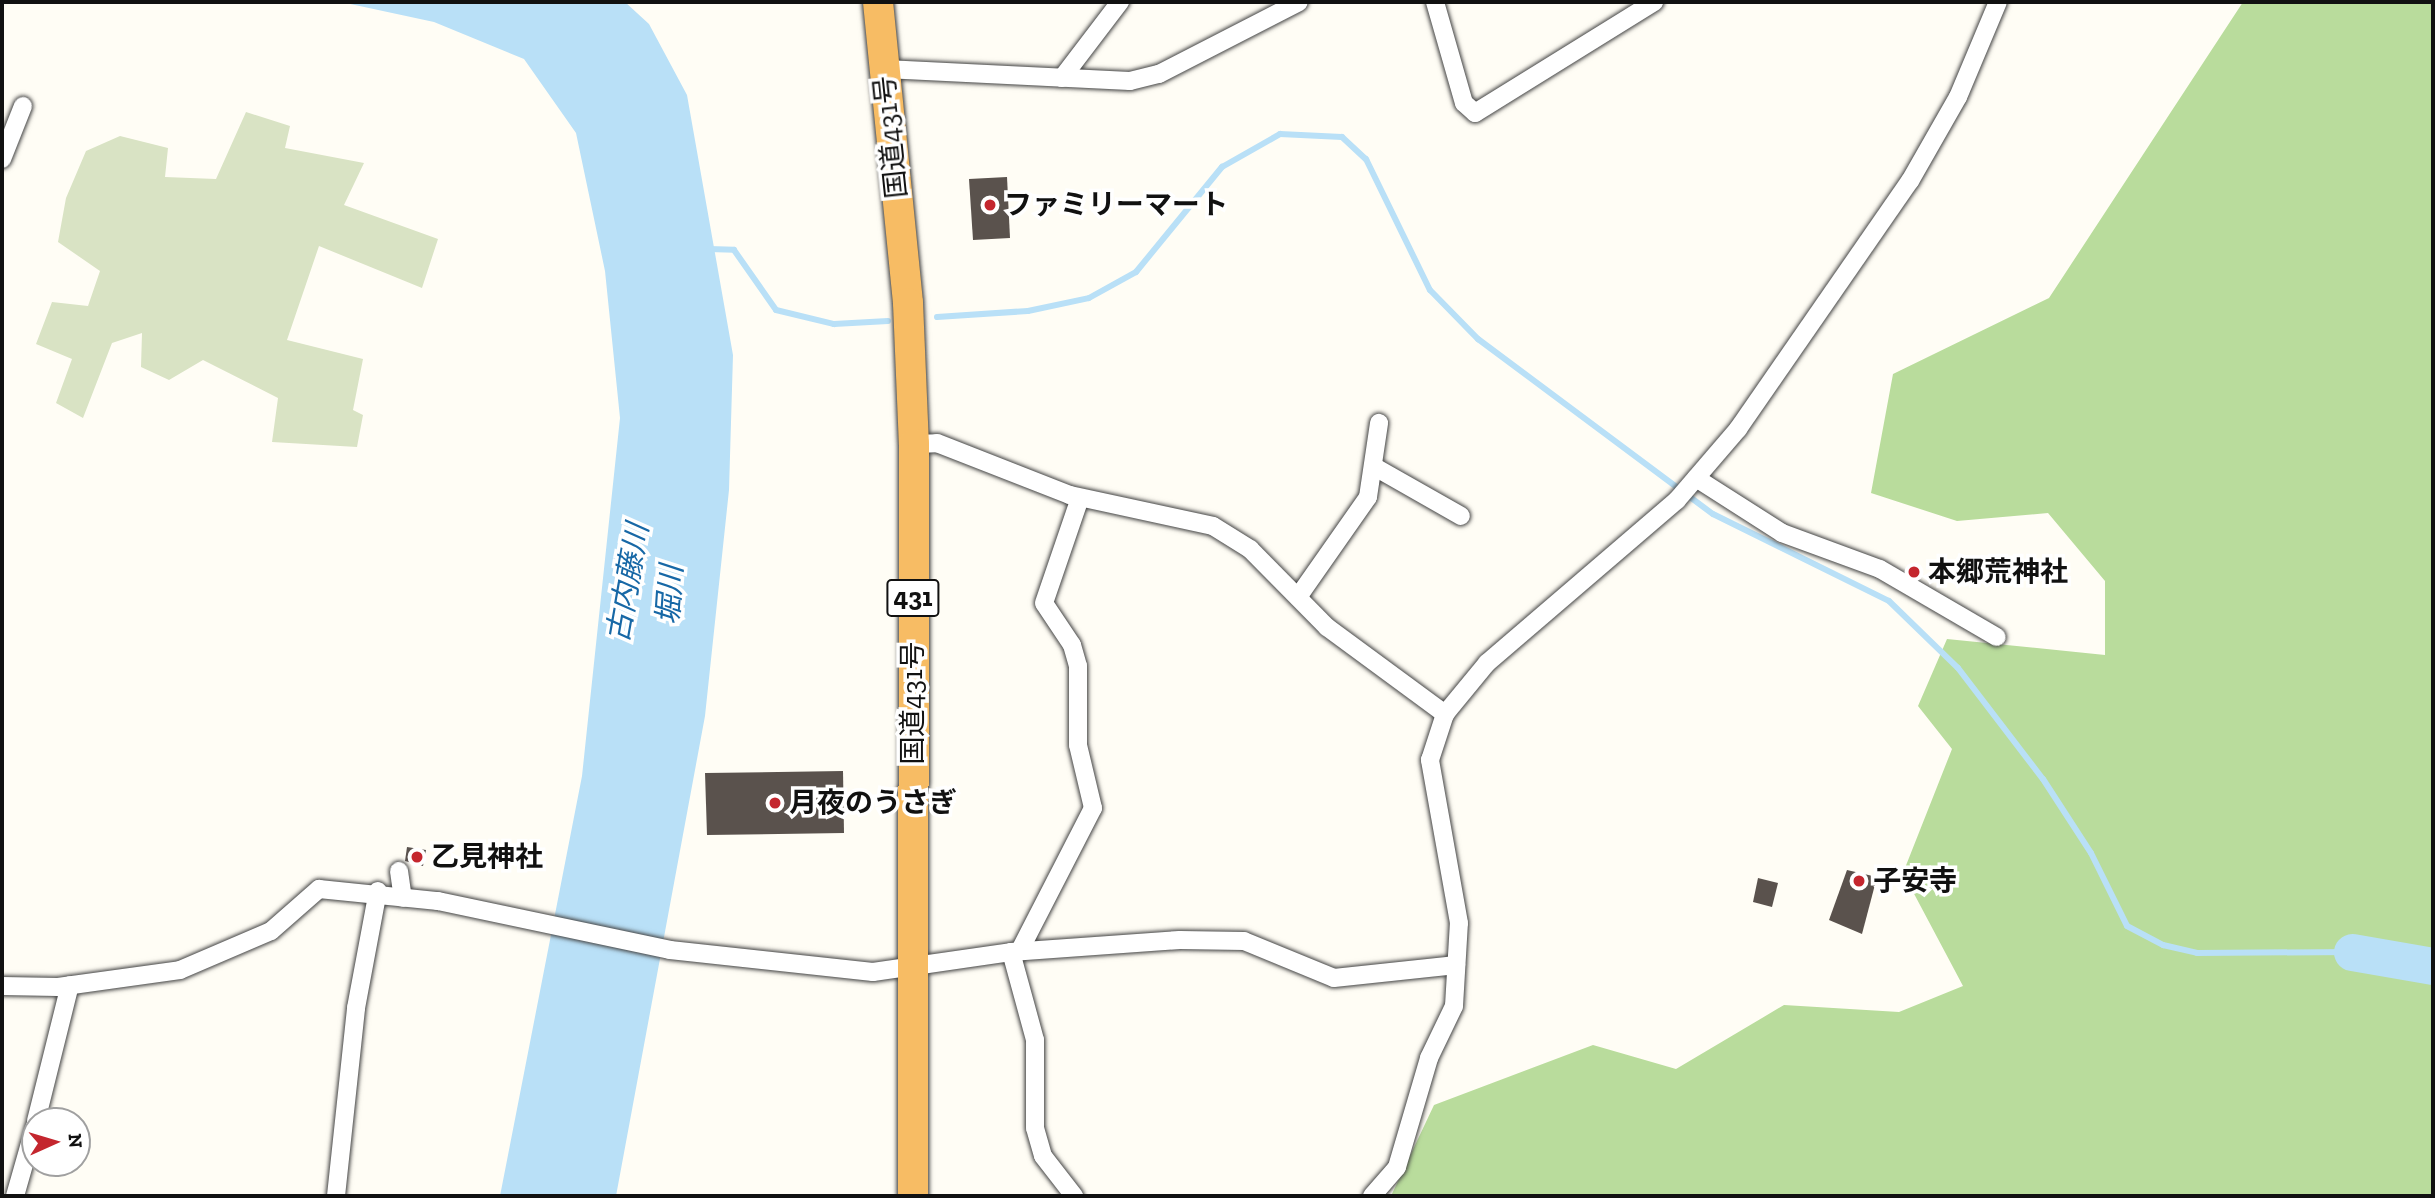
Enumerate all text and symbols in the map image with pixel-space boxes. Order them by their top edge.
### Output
street label: 国道431号 [868,74,914,200]
place label: ファミリーマート [1004,188,1228,222]
marker: ファミリーマート [982,197,998,213]
water label: 古内藤川 [600,521,656,645]
place label: 本郷荒神社 [1928,555,2068,589]
water label: 堀川 [650,564,690,626]
marker: 本郷荒神社 [1906,564,1922,580]
road number: 431 [885,576,941,620]
street label: 国道431号 [896,641,930,765]
place label: 月夜のうさぎ [789,786,957,820]
marker: 月夜のうさぎ [767,795,783,811]
place label: 乙見神社 [431,840,543,874]
marker: 乙見神社 [409,849,425,865]
place label: 子安寺 [1873,864,1957,898]
marker: 子安寺 [1851,873,1867,889]
north arrow [21,1107,91,1177]
text: N [63,1133,87,1149]

